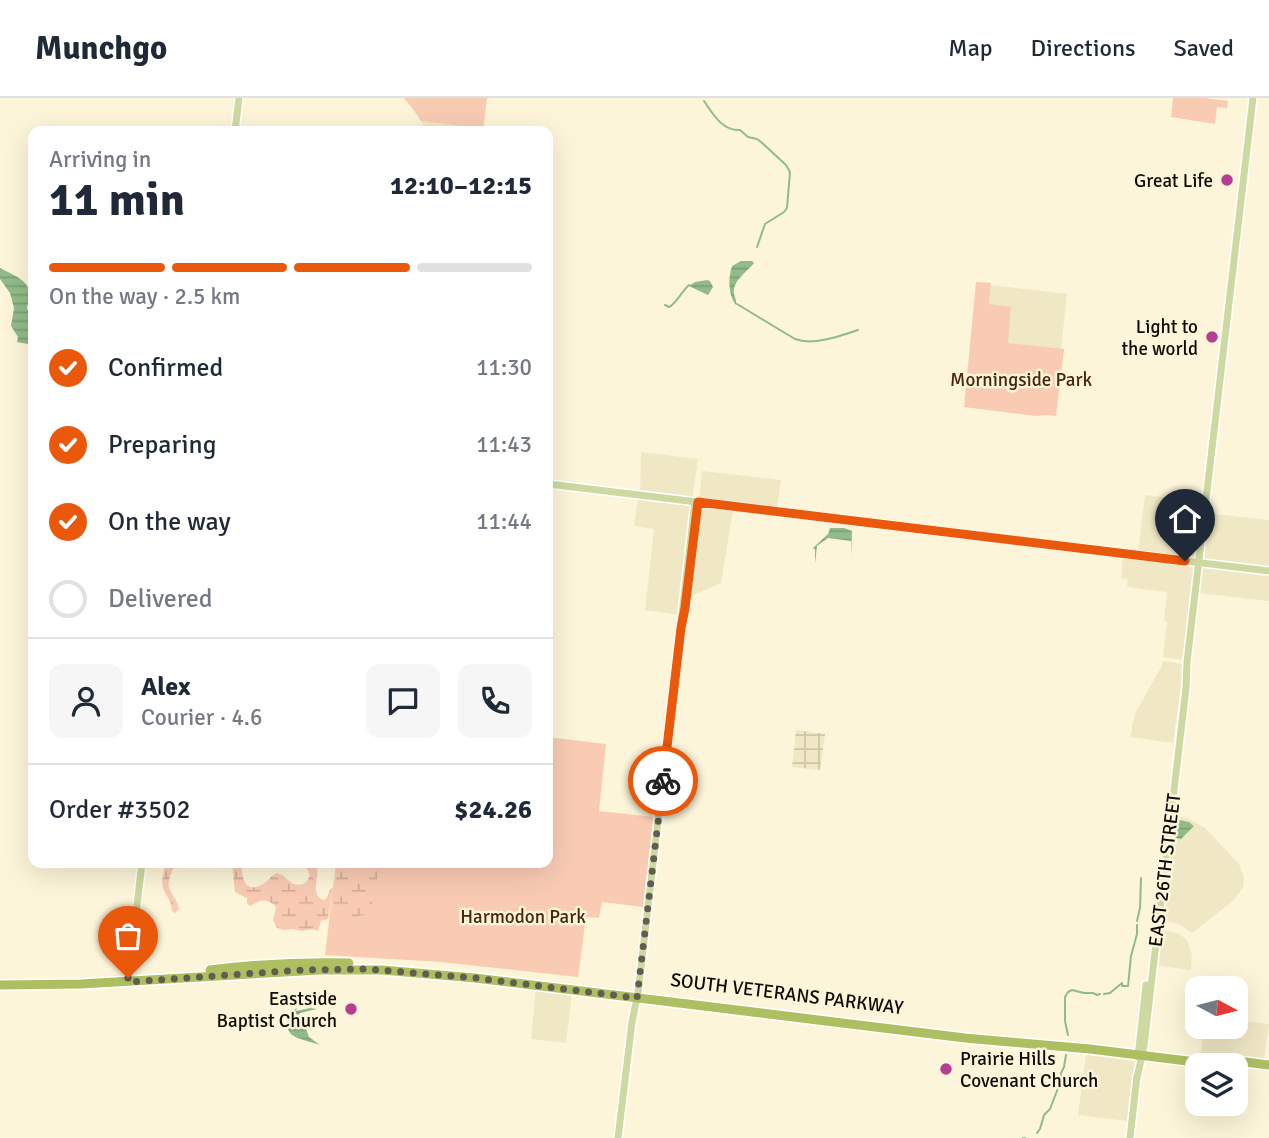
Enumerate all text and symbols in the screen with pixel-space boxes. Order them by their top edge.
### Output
text: Munchgo [35,28,167,69]
text: Map [948,33,993,63]
text: Directions [1031,33,1136,63]
text: Saved [1174,33,1234,63]
text: Arriving in [49,145,151,174]
place label: Great Life [1134,169,1213,193]
text: 12:10–12:15 [390,170,532,202]
text: 11 min [49,172,185,228]
marker: Great Life [1219,172,1235,188]
text: On the way · 2.5 km [49,282,240,311]
place label: Light to the world [1121,315,1198,361]
marker: Light to the world [1204,329,1220,345]
icon: check [49,349,87,387]
text: Confirmed [108,352,223,384]
text: 11:30 [476,353,532,382]
park label: Morningside Park [950,368,1092,392]
icon: check [49,426,87,464]
text: Preparing [108,429,216,461]
text: 11:43 [476,430,532,459]
pin [1155,489,1215,561]
icon: home [1166,500,1204,538]
icon: check [49,503,87,541]
text: On the way [108,506,231,538]
text: 11:44 [476,507,532,536]
text: Delivered [108,583,213,615]
button: person [49,664,123,738]
button: chat [366,664,440,738]
button: phone [458,664,532,738]
text: Alex [141,671,191,703]
text: Courier · 4.6 [141,703,262,732]
courier [628,746,698,816]
icon: bike [644,762,682,800]
street label: EAST 26TH STREET [1144,791,1186,948]
text: Order #3502 [49,794,190,826]
text: $24.26 [454,794,532,826]
park label: Harmodon Park [460,905,586,929]
pin [98,906,158,978]
icon: bag [109,917,147,955]
street label: SOUTH VETERANS PARKWAY [669,968,905,1020]
north arrow [1185,976,1248,1040]
map controls [1185,976,1248,1116]
place label: Eastside Baptist Church [217,987,337,1033]
marker: Eastside Baptist Church [343,1001,359,1017]
place label: Prairie Hills Covenant Church [960,1047,1098,1093]
button: layers [1185,1053,1248,1116]
marker: Prairie Hills Covenant Church [938,1061,954,1077]

